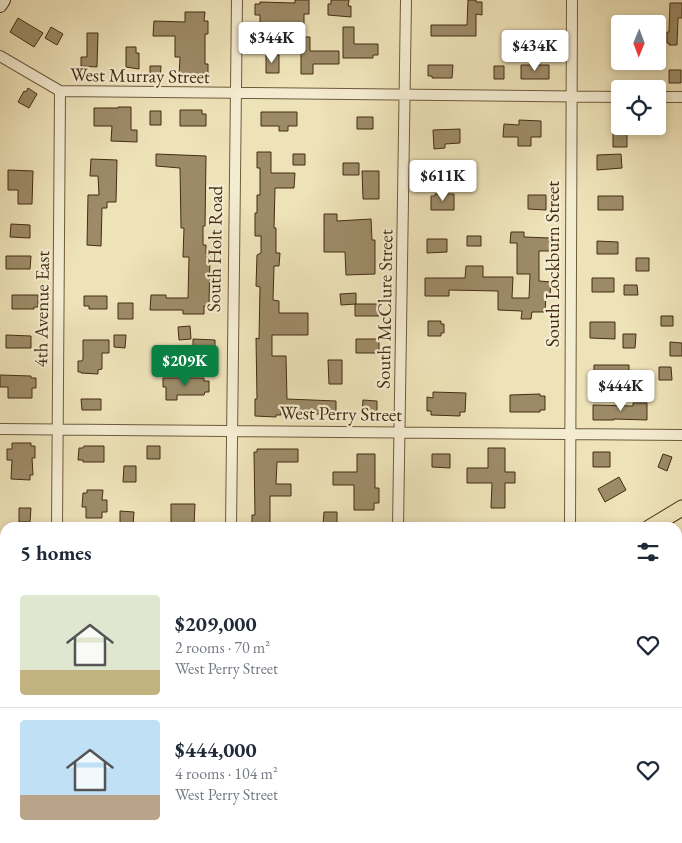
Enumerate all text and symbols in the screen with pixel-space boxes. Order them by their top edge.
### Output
north arrow [611,15,666,70]
map controls [611,15,666,135]
pin: $344K [237,22,307,64]
text: $344K [250,27,294,48]
pin: $434K [500,30,570,72]
text: $434K [513,35,557,56]
street label: West Murray Street [70,62,210,89]
button: locate [611,80,666,135]
pin: $611K [408,160,478,202]
text: $611K [421,165,465,186]
street label: South Lockburn Street [540,181,565,347]
street label: South Holt Road [201,185,228,312]
street label: South McClure Street [371,229,398,389]
street label: 4th Avenue East [28,250,55,368]
pin: $209K [150,344,220,387]
text: $209K [163,350,207,371]
pin: $444K [586,370,656,412]
text: $444K [599,375,643,396]
street label: West Perry Street [280,400,402,427]
icon: filters [634,538,662,566]
text: 5 homes [20,539,92,566]
text: $209,000 [175,610,257,637]
icon: home [60,615,120,675]
icon: heart [634,631,662,659]
text: 2 rooms · 70 m² [175,637,270,658]
text: West Perry Street [175,658,278,679]
text: $444,000 [175,736,257,763]
icon: home [60,740,120,800]
icon: heart [634,756,662,784]
text: 4 rooms · 104 m² [175,763,278,784]
text: West Perry Street [175,784,278,805]

